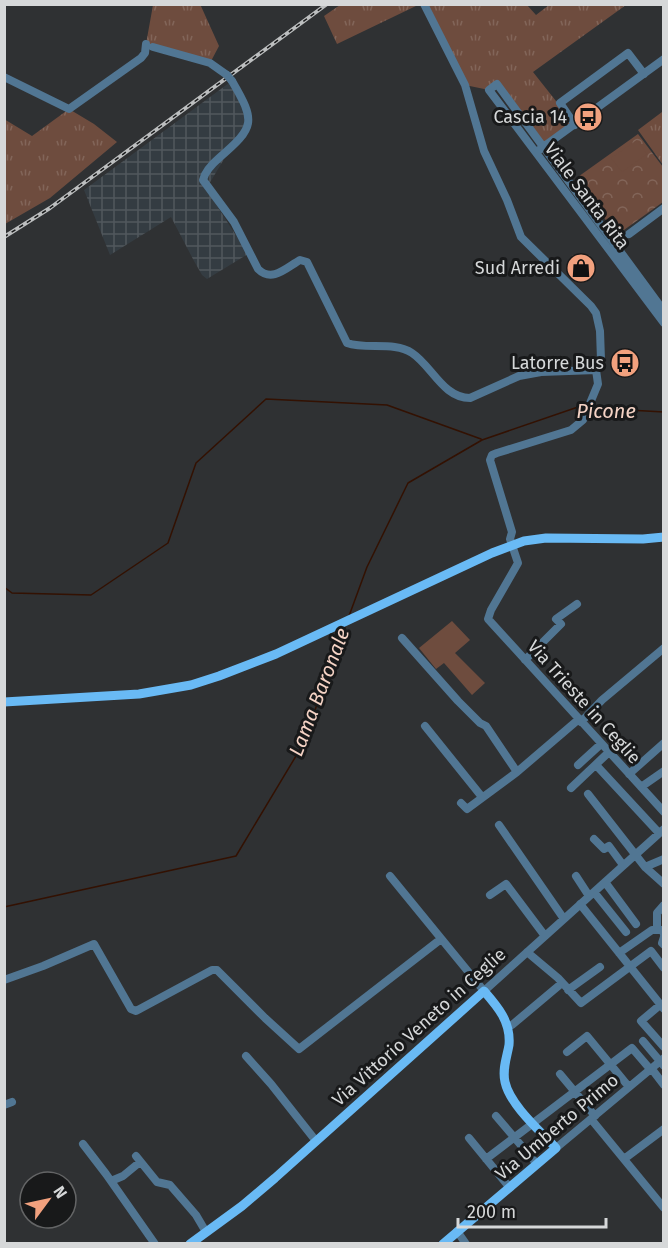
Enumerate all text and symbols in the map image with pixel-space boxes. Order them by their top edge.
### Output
bus stop icon: Cascia 14 [572,101,604,133]
place label: Cascia 14 [493,106,567,128]
street label: Viale Santa Rita [540,138,634,254]
shop icon: Sud Arredi [565,252,597,284]
place label: Sud Arredi [475,257,560,279]
bus stop icon: Latorre Bus [609,347,641,379]
place label: Latorre Bus [511,352,604,374]
water label: Picone [576,399,636,423]
water label: Lama Baronale [284,625,354,759]
street label: Via Trieste in Ceglie [523,636,645,768]
street label: Via Vittorio Veneto in Ceglie [328,943,510,1111]
street label: Via Umberto Primo [491,1069,623,1185]
north arrow [18,1170,78,1230]
text: N [49,1182,71,1202]
scale bar [458,1191,606,1229]
text: 200 m [467,1201,516,1223]

